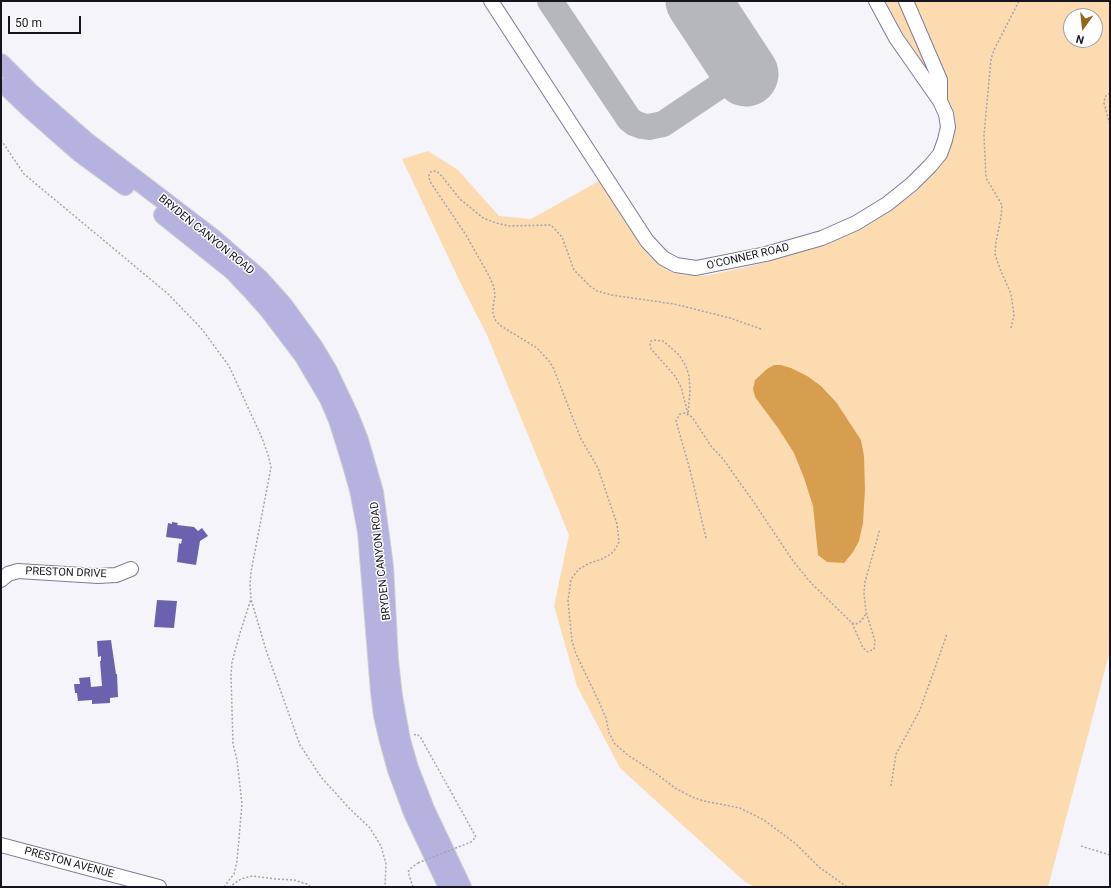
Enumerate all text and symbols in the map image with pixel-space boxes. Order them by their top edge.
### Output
scale bar [10,8,83,34]
north arrow [1063,8,1103,48]
text: 50 m [15,16,42,30]
text: N [1075,32,1085,46]
street label: BRYDEN CANYON ROAD [155,192,257,278]
street label: O'CONNER ROAD [705,241,791,273]
street label: BRYDEN CANYON ROAD [368,501,394,621]
street label: PRESTON DRIVE [25,565,107,581]
street label: PRESTON AVENUE [23,845,115,881]

